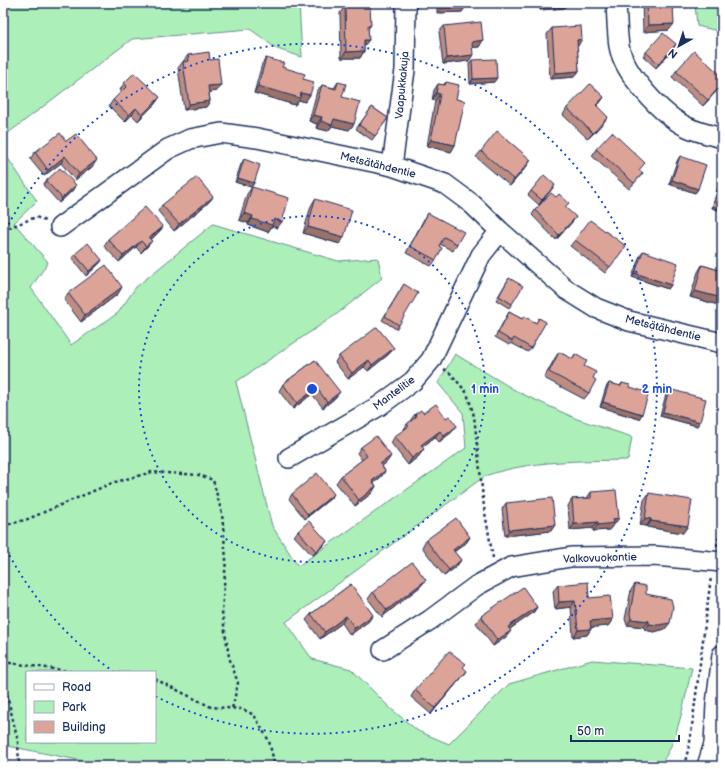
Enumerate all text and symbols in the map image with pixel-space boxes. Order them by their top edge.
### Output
north arrow [659,26,699,66]
text: N [666,46,680,61]
street label: Vaapukkakuja [393,51,411,119]
street label: Metsätähdentie [339,149,418,181]
street label: Metsätähdentie [624,312,703,344]
street label: Mantelitie [371,373,418,413]
centre of rings [305,382,319,396]
text: 1 min [471,382,499,397]
text: 2 min [642,382,672,397]
street label: Valkovuokontie [563,550,638,566]
legend [26,671,156,743]
text: Road [62,680,91,695]
text: Park [62,700,86,715]
scale bar [571,717,679,743]
text: Building [62,720,106,735]
text: 50 m [577,724,604,739]

